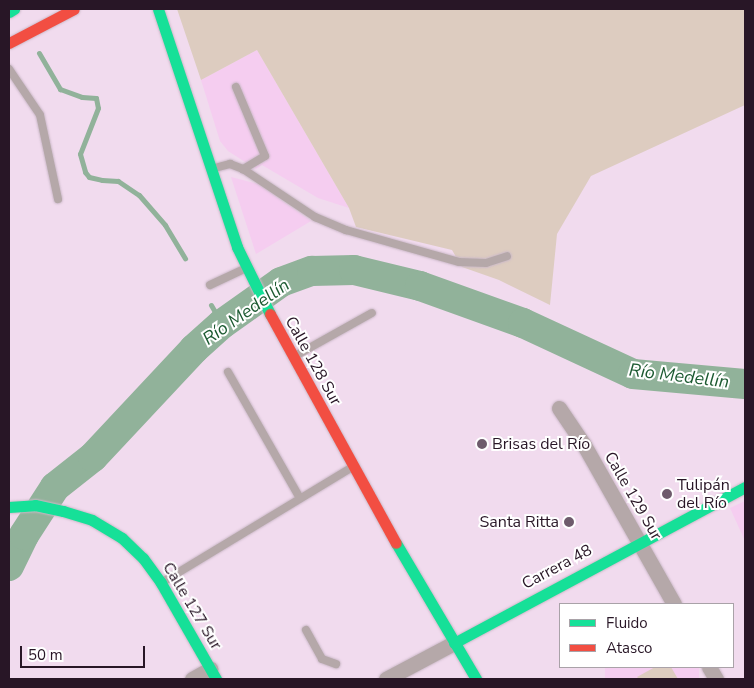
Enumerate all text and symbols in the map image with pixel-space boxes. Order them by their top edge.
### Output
water label: Río Medellín [198,274,294,350]
street label: Calle 128 Sur [281,313,345,409]
water label: Río Medellín [628,359,730,393]
place label: Brisas del Río [492,434,590,454]
marker: Brisas del Río [476,438,488,450]
street label: Calle 129 Sur [600,449,666,543]
place label: Tulipán del Río [677,475,730,513]
marker: Tulipán del Río [661,488,673,500]
place label: Santa Ritta [480,512,559,532]
marker: Santa Ritta [563,516,575,528]
street label: Carrera 48 [519,541,595,593]
street label: Calle 127 Sur [158,559,226,653]
legend [559,603,734,668]
text: Fluido [606,613,648,633]
scale bar [22,636,148,668]
text: Atasco [606,638,652,658]
text: 50 m [28,645,63,665]

